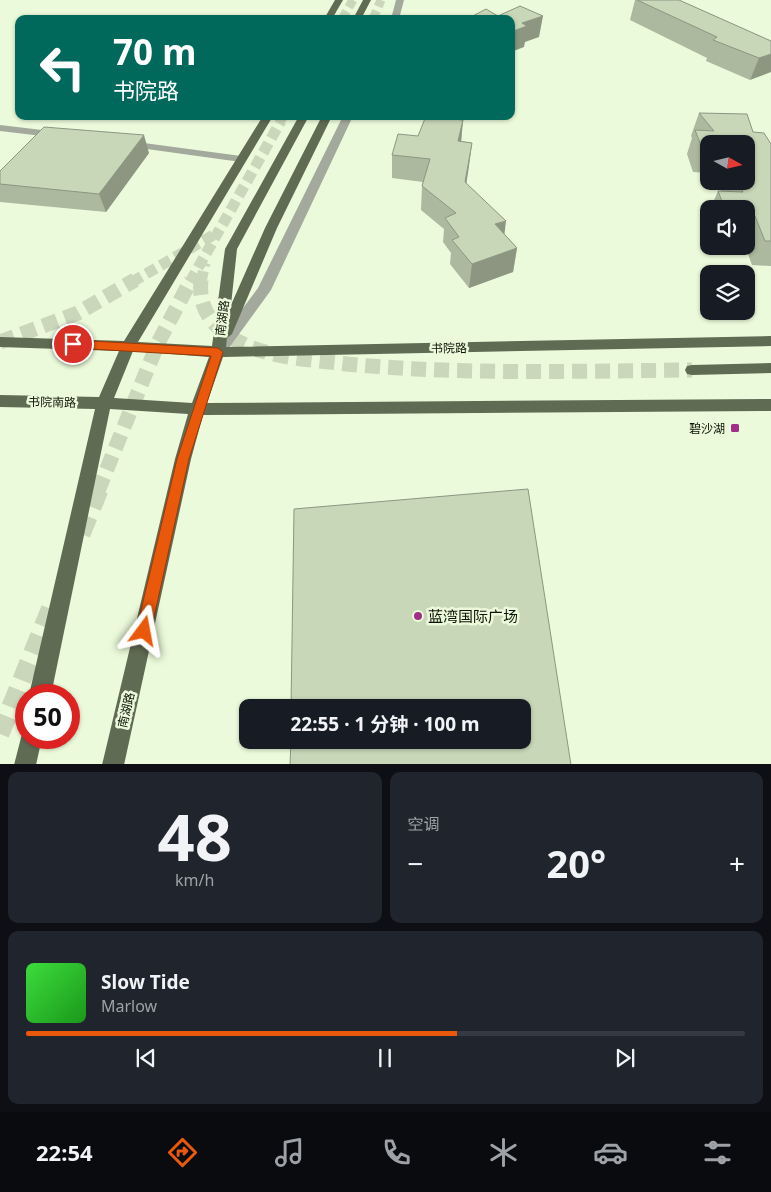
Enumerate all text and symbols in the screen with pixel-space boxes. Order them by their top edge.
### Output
text: 70 m [113,28,196,75]
icon: left [30,35,95,100]
text: 书院路 [113,75,179,105]
north arrow [700,135,755,190]
map controls [700,135,755,320]
button: sound [700,200,755,255]
button: layers [700,265,755,320]
street label: 南湖路 [211,299,233,337]
pin [52,323,94,365]
icon: arrive [59,330,87,358]
street label: 书院路 [431,339,467,357]
street label: 书院南路 [28,393,76,411]
place label: 碧沙湖 [689,420,725,437]
marker: 碧沙湖 [729,422,741,434]
position arrow [117,604,169,656]
place label: 蓝湾国际广场 [428,606,518,626]
marker: 蓝湾国际广场 [412,610,424,622]
speed limit sign: 50 [15,684,80,749]
street label: 南湖路 [114,691,138,729]
text: 22:55 · 1 分钟 · 100 m [290,711,480,737]
text: 48 [158,792,232,880]
text: 空调 [408,813,440,835]
text: 20° [546,837,606,889]
text: − [408,844,424,882]
text: + [729,844,745,882]
text: km/h [175,869,214,891]
text: Slow Tide [101,969,190,995]
text: Marlow [101,995,157,1017]
icon: previous [132,1044,160,1072]
icon: pause [371,1044,399,1072]
icon: next [611,1044,639,1072]
icon: directions [165,1135,200,1170]
icon: music [272,1135,307,1170]
icon: phone [379,1135,414,1170]
icon: climate [486,1135,521,1170]
icon: car [593,1135,628,1170]
icon: filters [700,1135,735,1170]
text: 22:54 [36,1137,93,1167]

